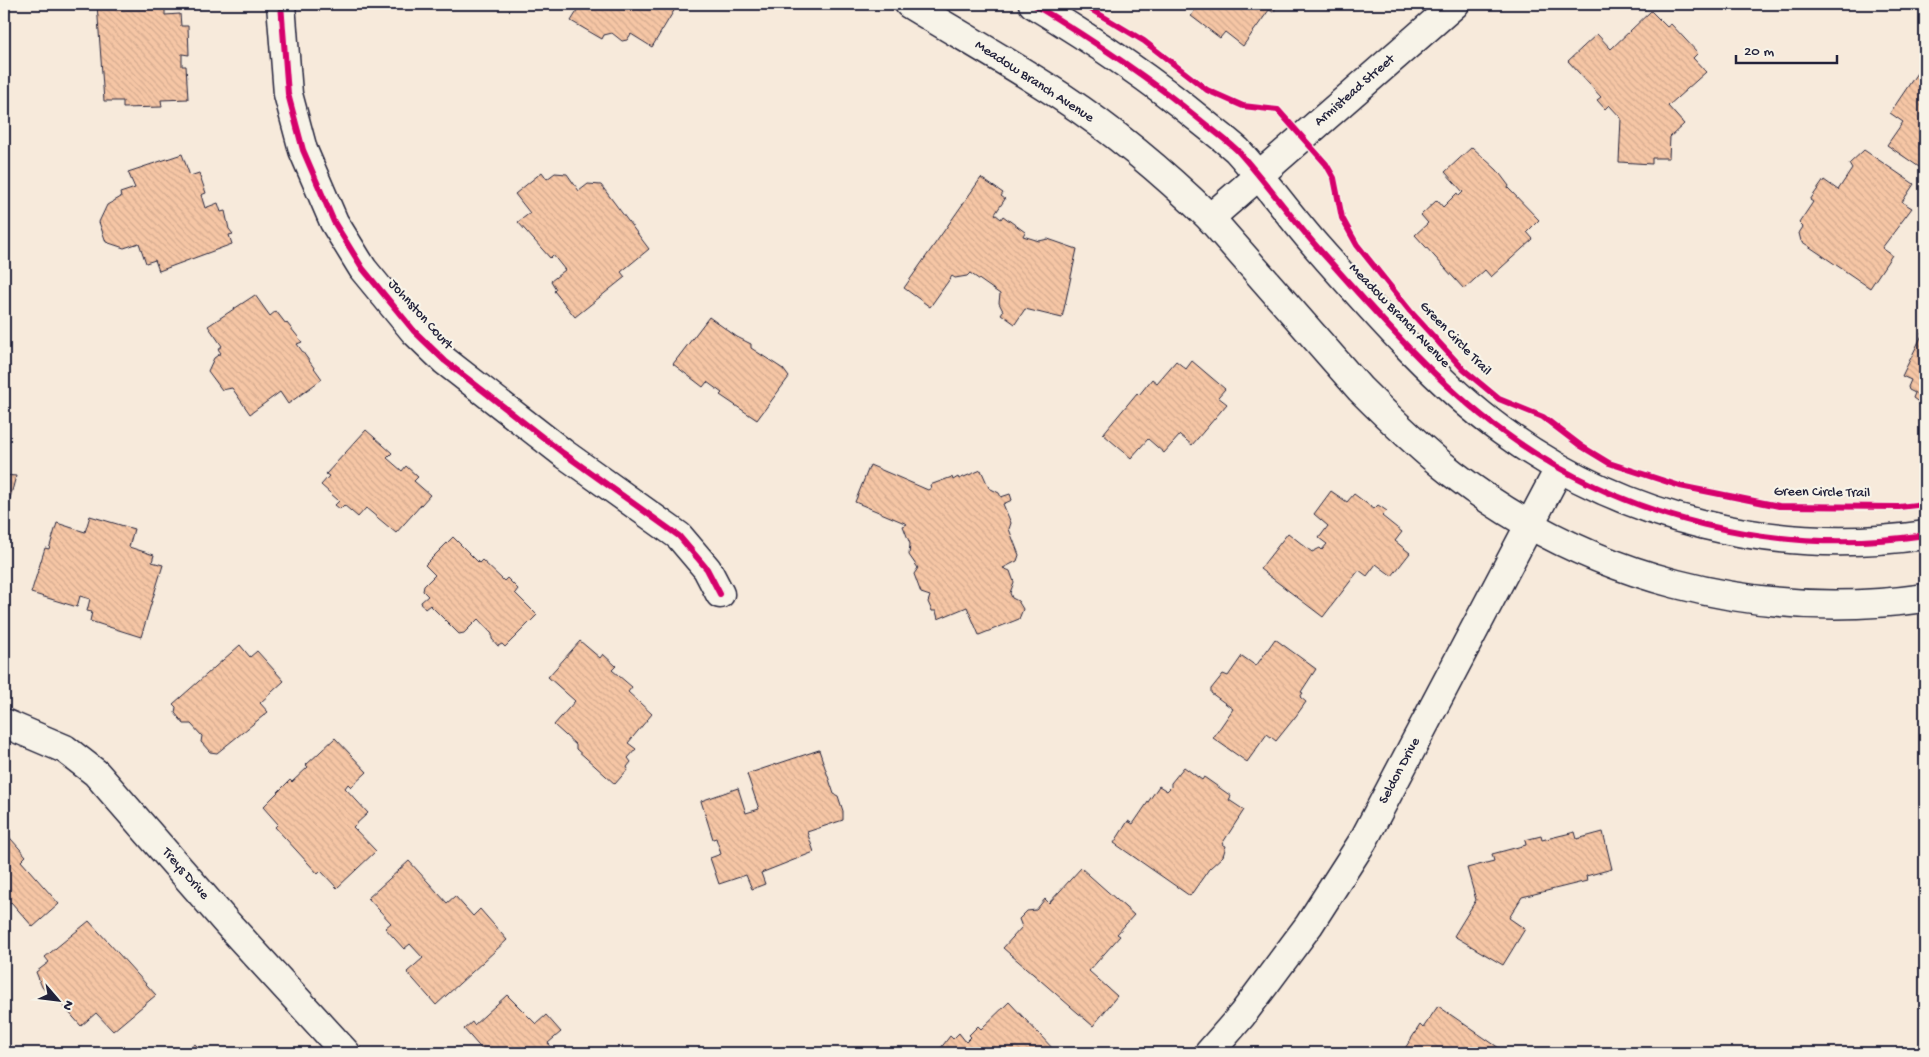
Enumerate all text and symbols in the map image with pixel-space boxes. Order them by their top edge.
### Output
scale bar [1736,32,1838,64]
street label: Meadow Branch Avenue [971,37,1097,127]
text: 20 m [1744,43,1774,61]
street label: Armistead Street [1311,51,1400,131]
street label: Meadow Branch Avenue [1345,260,1454,372]
street label: Johnston Court [384,276,457,355]
street label: Green Circle Trail [1415,298,1495,380]
street label: Green Circle Trail [1774,484,1870,502]
street label: Seldon Drive [1375,734,1425,807]
street label: Treys Drive [157,844,213,904]
north arrow [32,974,82,1024]
text: N [58,997,77,1013]

